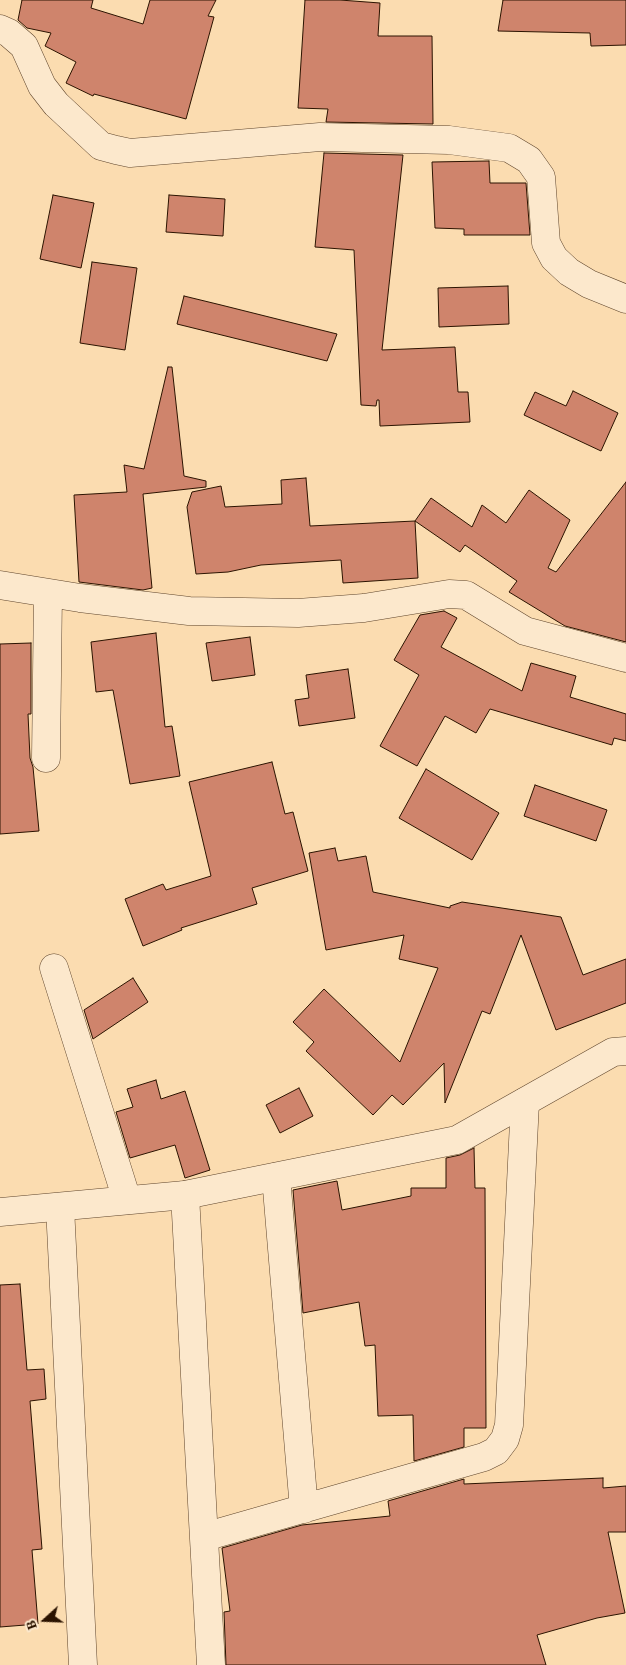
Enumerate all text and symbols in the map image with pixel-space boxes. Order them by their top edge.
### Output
north arrow [20,1595,70,1645]
text: B [21,1618,41,1632]

